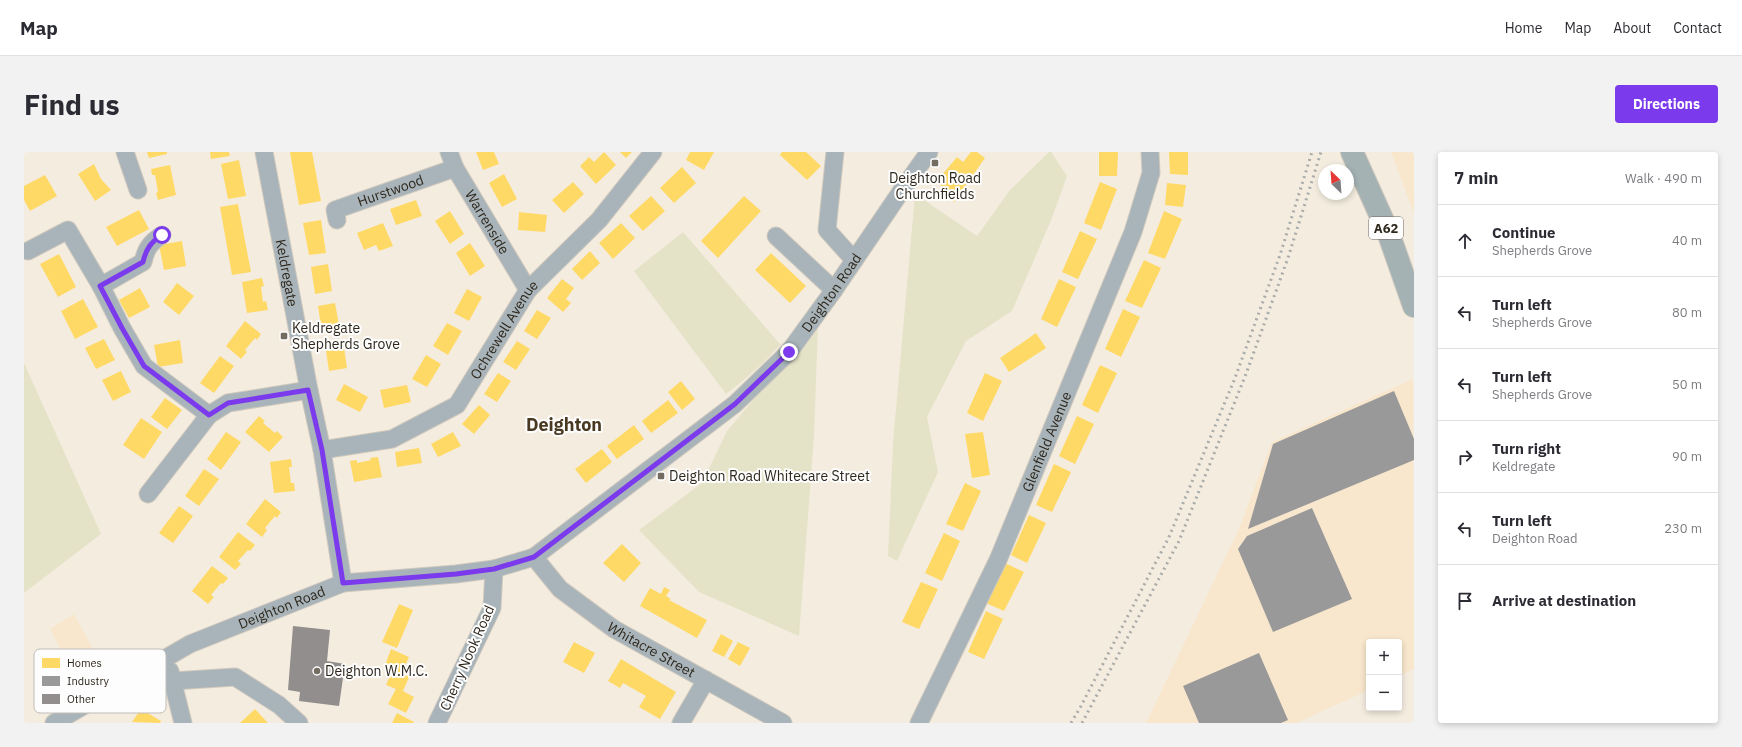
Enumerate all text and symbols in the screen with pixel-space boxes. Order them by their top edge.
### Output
text: Map [20,16,58,40]
text: Home [1505,19,1542,37]
text: Map [1564,19,1591,37]
text: About [1613,19,1651,37]
text: Contact [1673,19,1722,37]
button: Directions [1615,85,1718,123]
text: Find us [24,86,120,123]
marker: Deighton Road Churchfields [930,158,940,168]
north arrow [1318,164,1354,200]
text: 7 min [1454,167,1498,189]
place label: Deighton Road Churchfields [889,169,981,203]
text: Walk · 490 m [1625,170,1702,187]
street label: Hurstwood [355,171,426,210]
street label: Warrenside [461,187,514,258]
road number: A62 [1369,217,1403,239]
text: Continue [1492,223,1556,242]
route start [153,226,171,244]
icon: ahead [1454,230,1476,252]
text: 40 m [1672,232,1702,249]
street label: Keldregate [272,238,302,308]
text: Shepherds Grove [1492,242,1592,259]
street label: Deighton Road [798,250,865,335]
street label: Ochrewell Avenue [466,276,542,383]
text: Turn left [1492,295,1552,314]
icon: left [1454,302,1476,324]
text: 80 m [1672,304,1702,321]
text: Shepherds Grove [1492,314,1592,331]
place label: Keldregate Shepherds Grove [292,319,400,353]
marker: Keldregate Shepherds Grove [279,331,289,341]
route end [780,343,798,361]
text: Turn left [1492,367,1552,386]
icon: left [1454,374,1476,396]
text: 50 m [1672,376,1702,393]
text: Shepherds Grove [1492,386,1592,403]
street label: Glenfield Avenue [1018,389,1075,495]
district label: Deighton [526,413,602,436]
text: Turn right [1492,439,1561,458]
icon: right [1454,446,1476,468]
text: 90 m [1672,448,1702,465]
text: Keldregate [1492,458,1555,475]
place label: Deighton Road Whitecare Street [669,467,870,485]
marker: Deighton Road Whitecare Street [656,471,666,481]
text: Turn left [1492,511,1552,530]
icon: left [1454,518,1476,540]
text: 230 m [1664,520,1702,537]
text: Deighton Road [1492,530,1578,547]
street label: Deighton Road [236,582,328,633]
icon: arrive [1454,590,1476,612]
text: Arrive at destination [1492,591,1636,610]
street label: Cherry Nook Road [436,603,498,713]
street label: Whitacre Street [604,618,698,681]
map controls [1366,639,1402,711]
button: + [1366,639,1402,675]
legend [34,649,166,713]
text: Homes [67,656,102,670]
place label: Deighton W.M.C. [325,662,428,680]
marker: Deighton W.M.C. [312,666,322,676]
text: Industry [67,674,110,688]
button: − [1366,675,1402,711]
text: Other [67,692,95,706]

